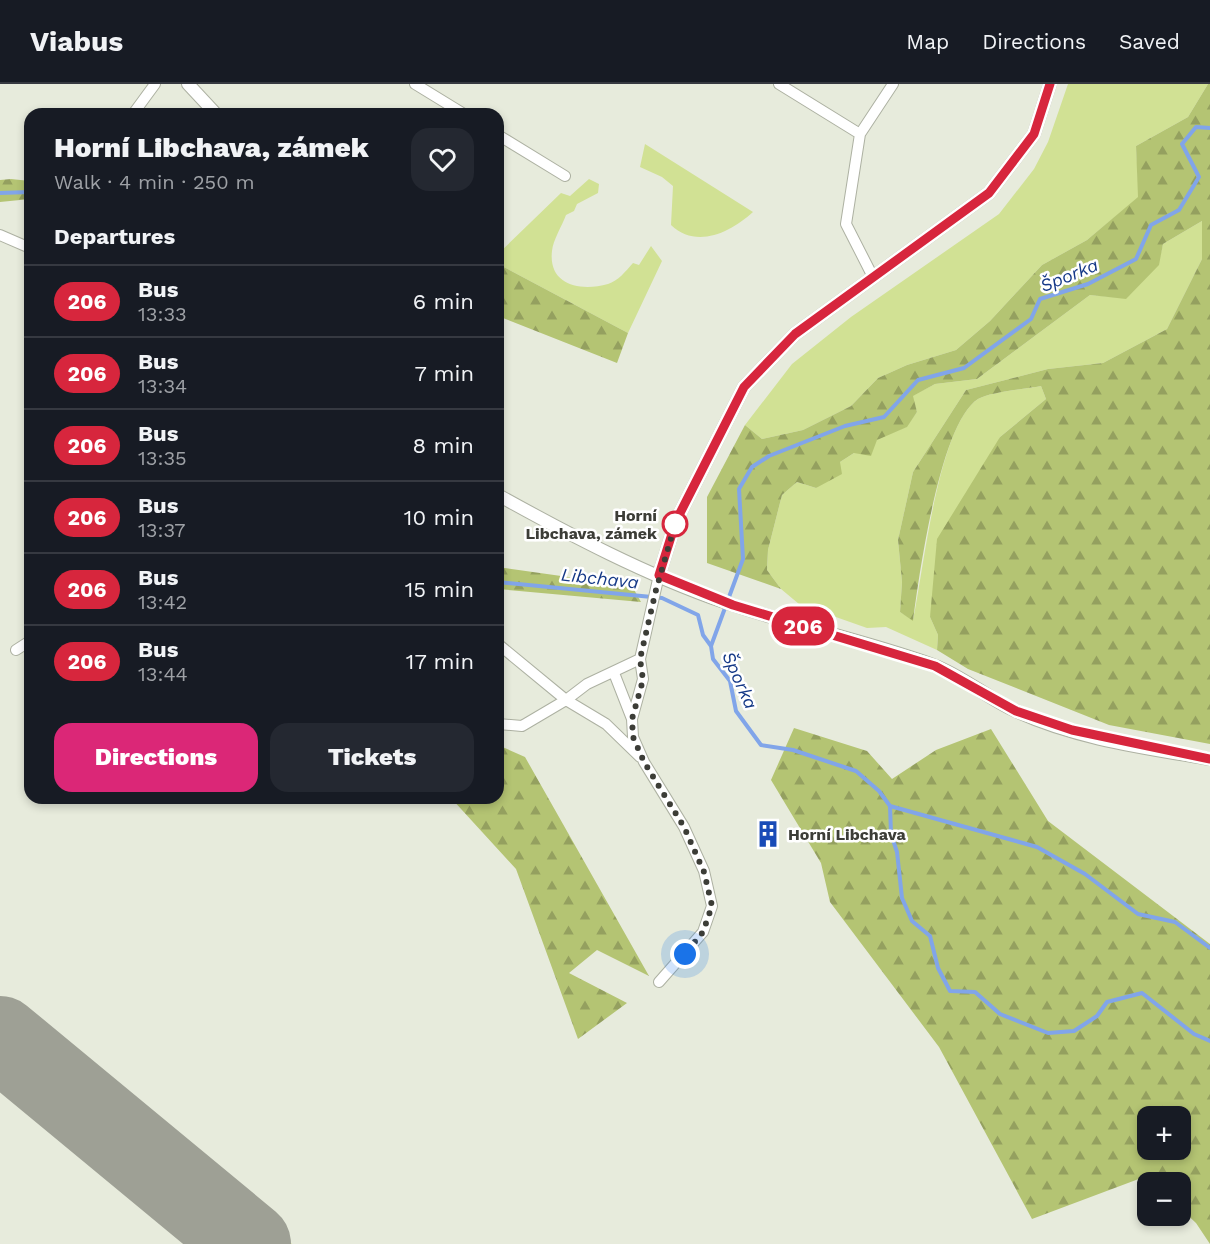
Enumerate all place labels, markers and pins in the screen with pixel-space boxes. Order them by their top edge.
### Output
place label: Horní Libchava, zámek [525,506,657,543]
marker: Horní Libchava, zámek [662,511,688,537]
building icon: Horní Libchava [753,819,783,849]
place label: Horní Libchava [788,825,906,844]

